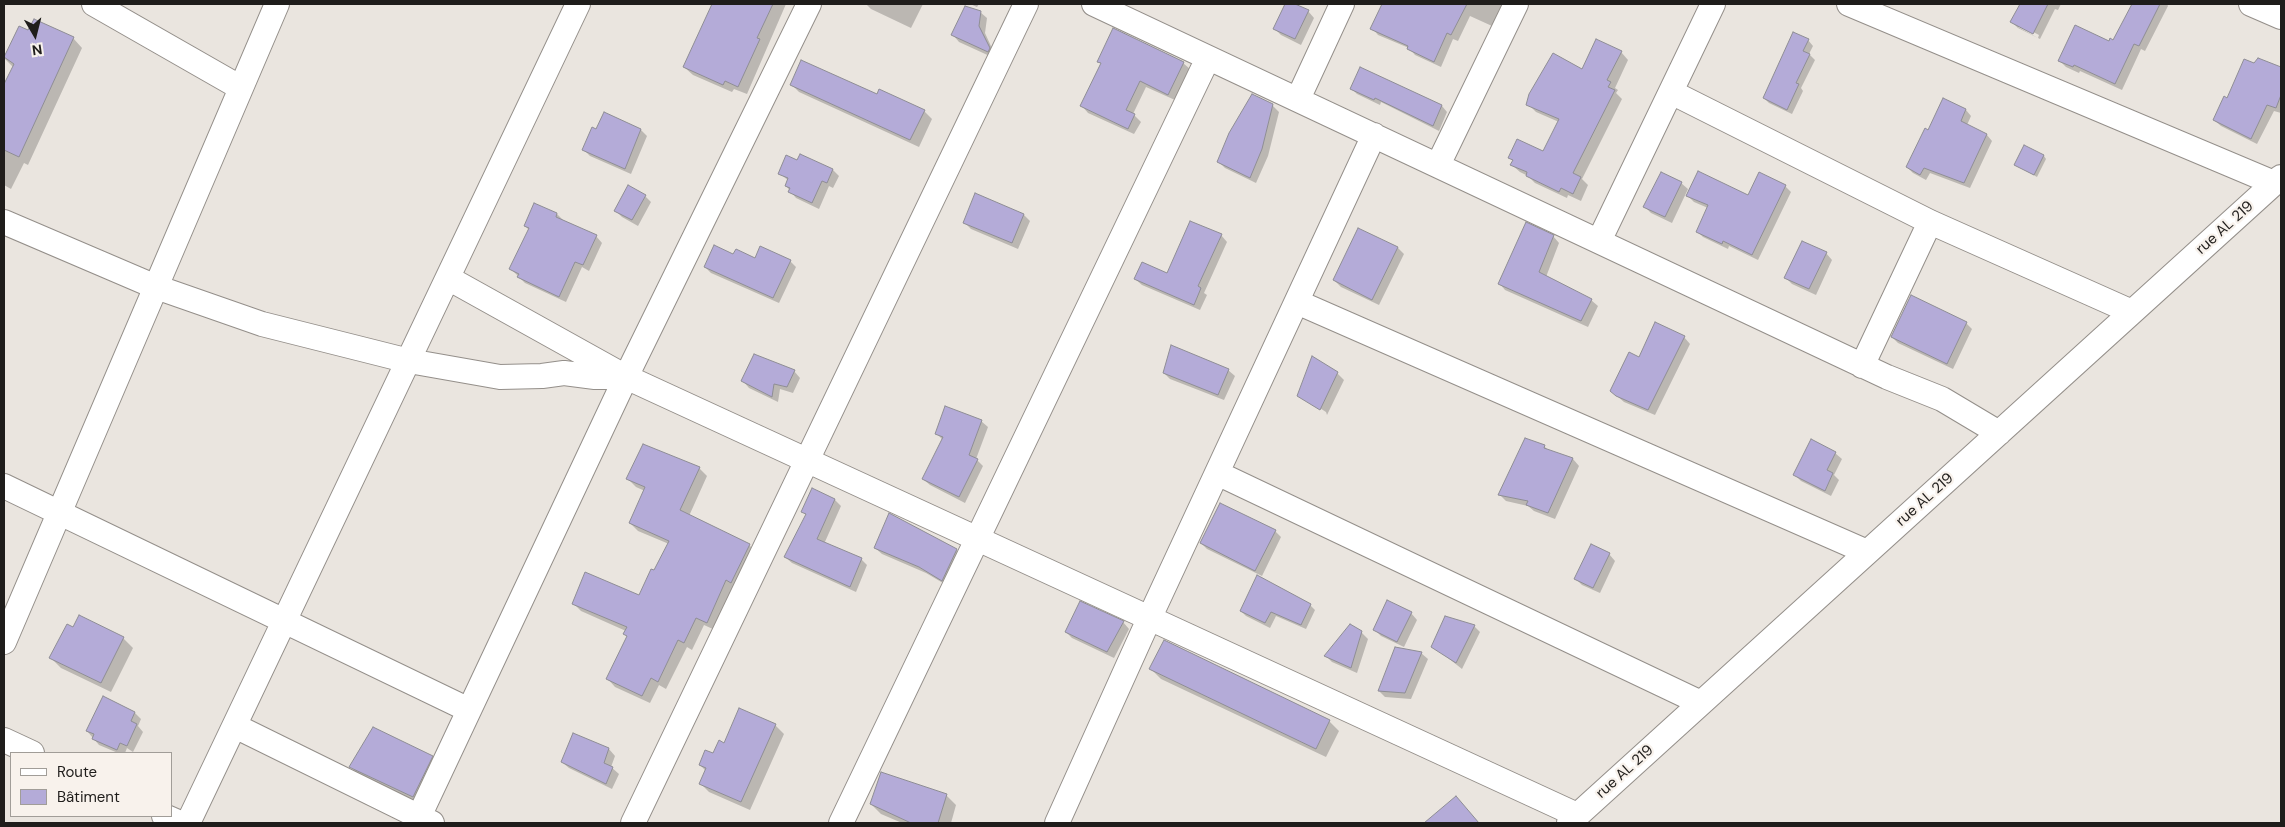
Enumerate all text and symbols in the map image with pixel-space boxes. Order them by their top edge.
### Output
north arrow [10,10,60,60]
text: N [31,40,43,59]
street label: rue AL 219 [2193,197,2257,259]
street label: rue AL 219 [1893,469,1957,531]
street label: rue AL 219 [1593,741,1657,803]
legend [10,752,172,817]
text: Route [57,762,97,782]
text: Bâtiment [57,787,120,807]

